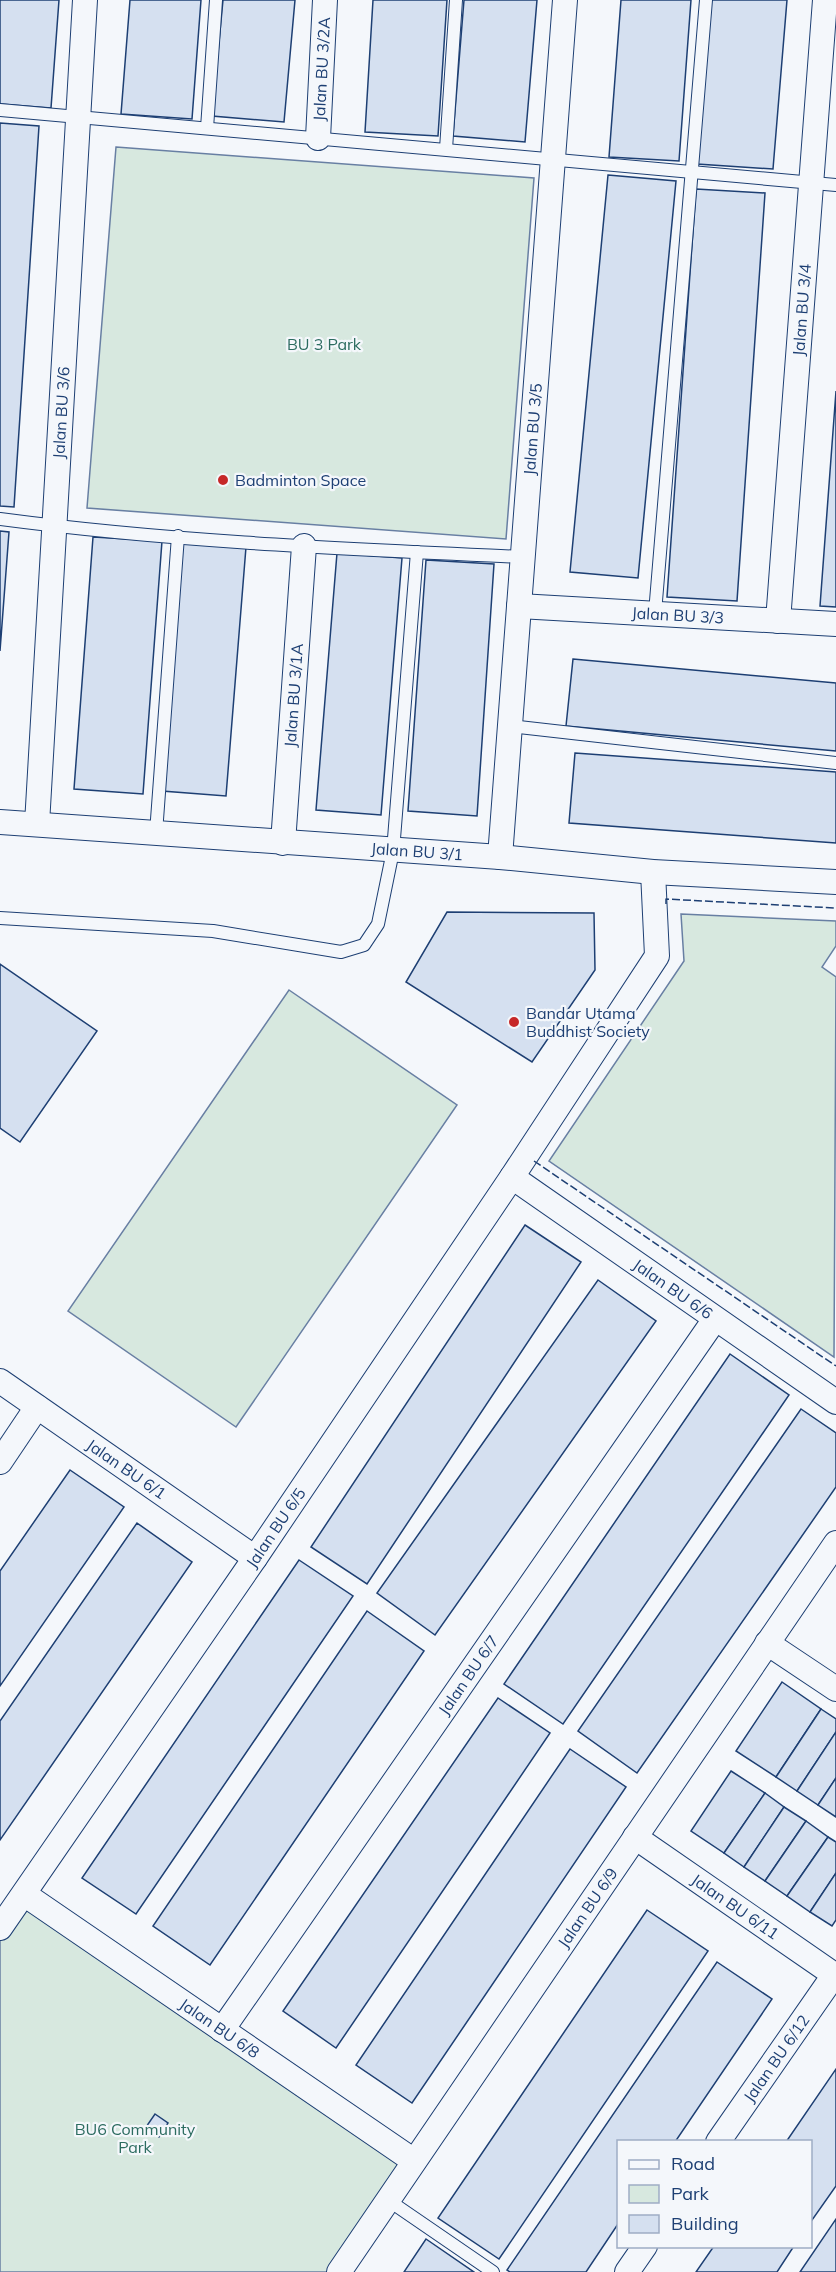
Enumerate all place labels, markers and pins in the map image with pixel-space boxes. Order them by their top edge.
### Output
place label: Badminton Space [235,470,366,490]
marker: Badminton Space [216,473,230,487]
place label: Bandar Utama Buddhist Society [526,1003,650,1041]
marker: Bandar Utama Buddhist Society [507,1015,521,1029]

